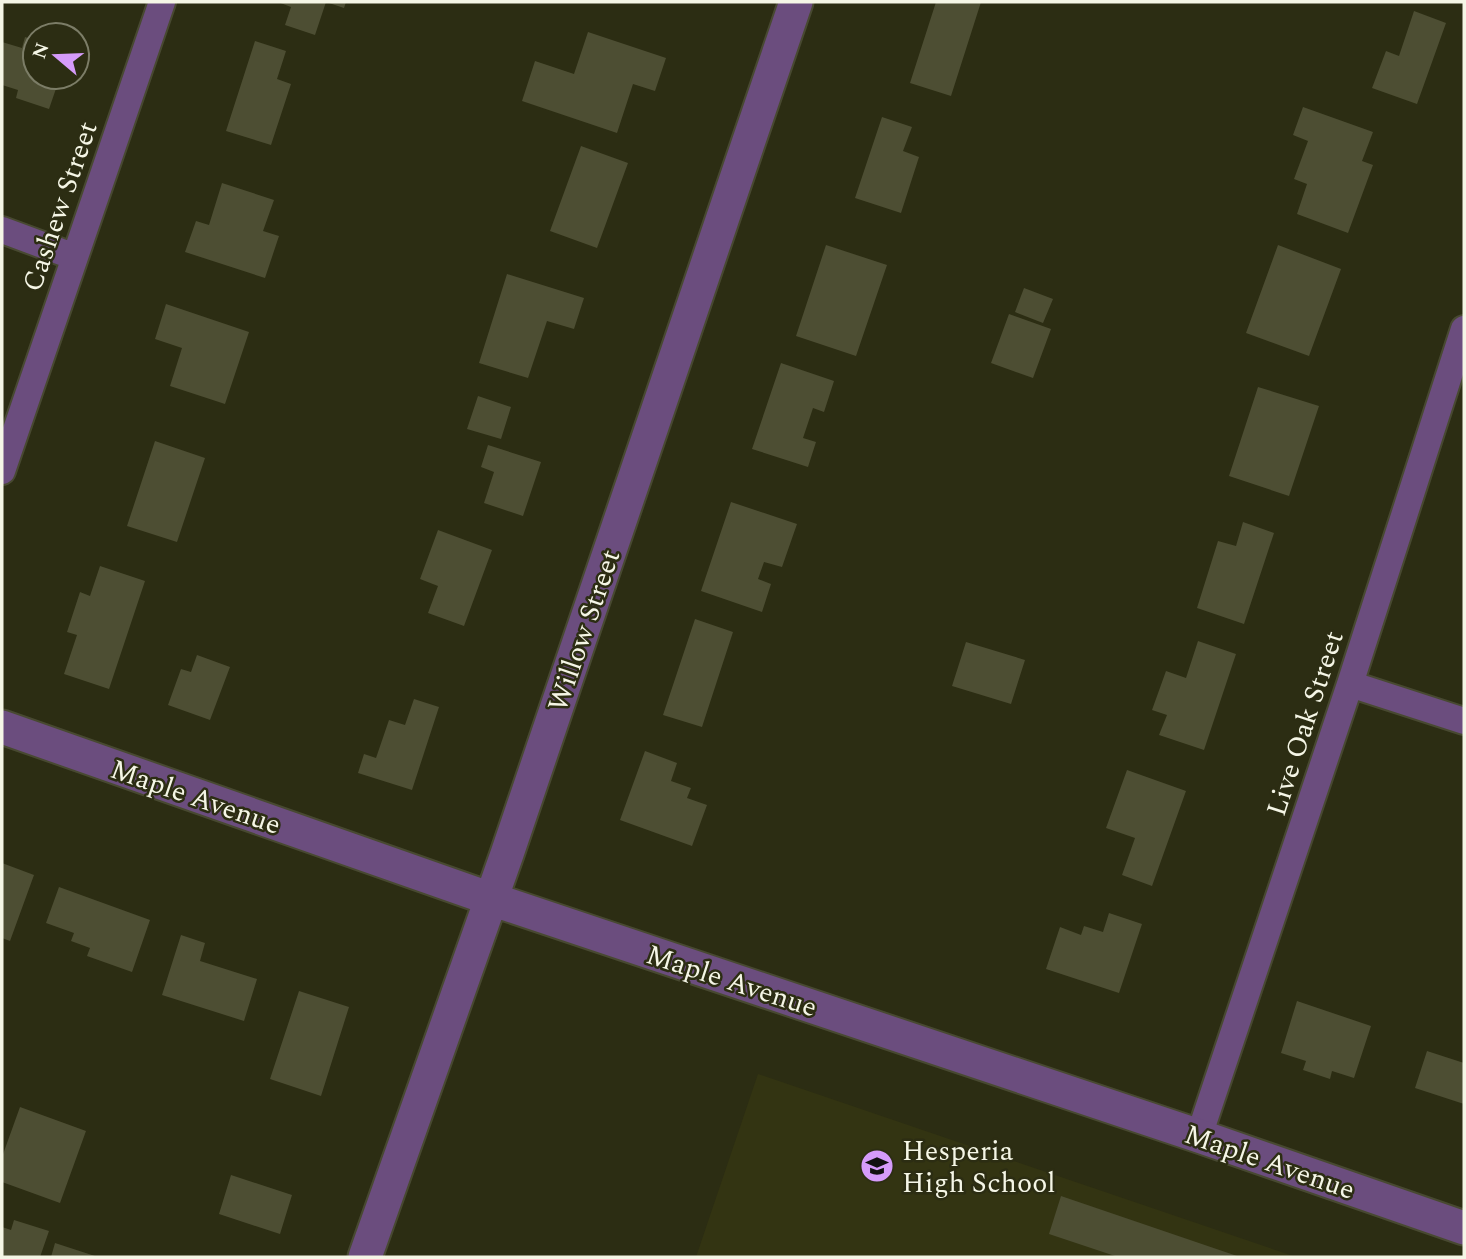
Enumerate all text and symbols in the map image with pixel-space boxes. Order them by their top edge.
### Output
north arrow [21,21,91,91]
text: N [25,39,58,63]
street label: Cashew Street [11,115,110,297]
street label: Willow Street [537,543,632,717]
street label: Live Oak Street [1255,625,1356,822]
street label: Maple Avenue [105,748,286,847]
street label: Maple Avenue [640,934,823,1029]
street label: Maple Avenue [1179,1113,1360,1212]
place label: Hesperia High School [902,1130,1056,1205]
school or university icon: Hesperia High School [858,1147,896,1185]

